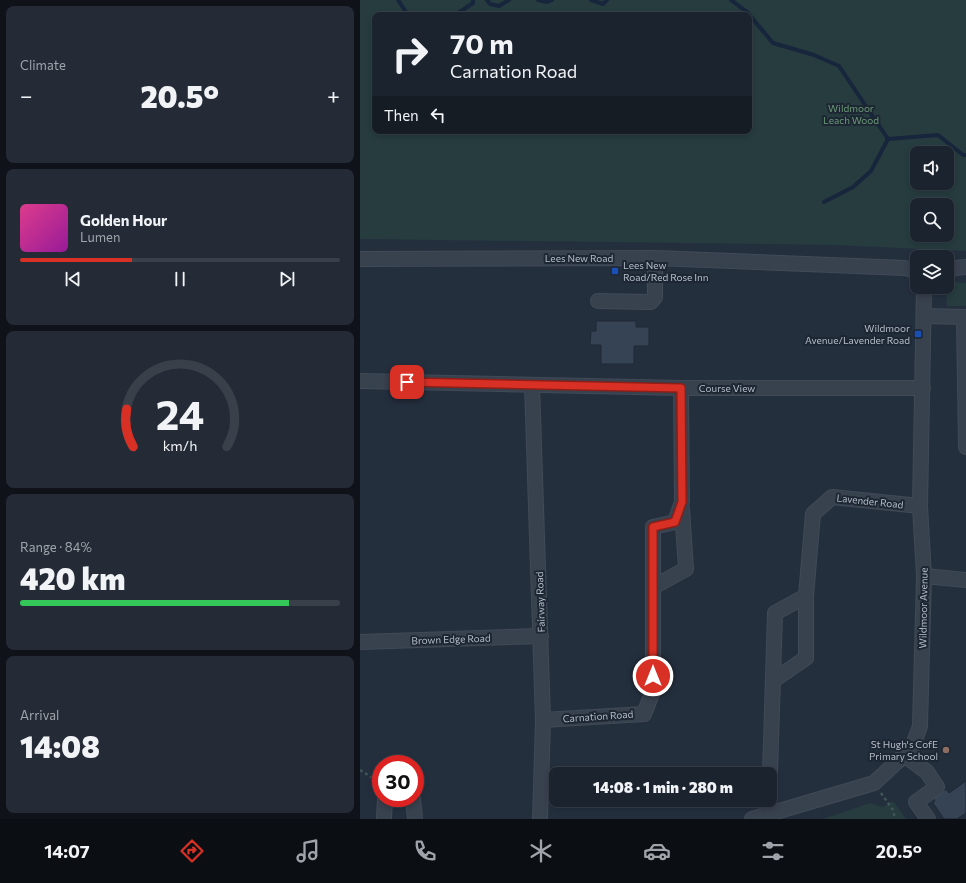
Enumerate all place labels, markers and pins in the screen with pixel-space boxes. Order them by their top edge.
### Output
place label: Lees New Road/Red Rose Inn [623,259,708,283]
marker: Lees New Road/Red Rose Inn [610,266,620,276]
place label: Wildmoor Avenue/Lavender Road [805,322,910,346]
marker: Wildmoor Avenue/Lavender Road [913,329,923,339]
pin [390,365,424,399]
place label: St Hugh's CofE Primary School [869,738,938,762]
marker: St Hugh's CofE Primary School [941,745,951,755]

